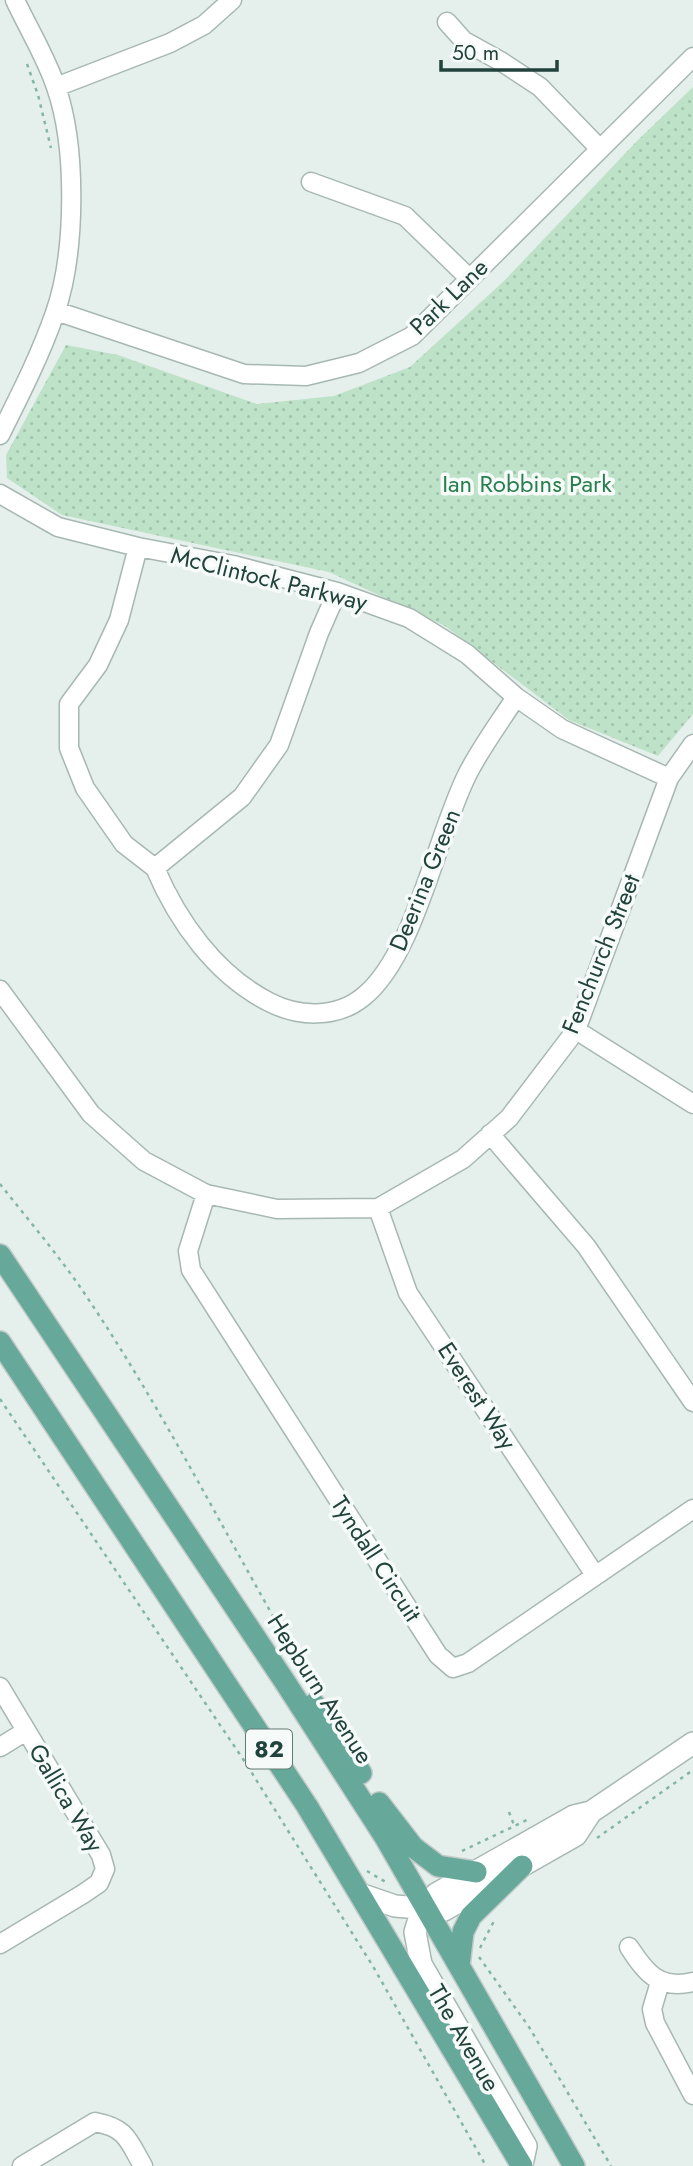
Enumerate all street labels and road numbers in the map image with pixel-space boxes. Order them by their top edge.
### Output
street label: Park Lane [402,250,496,343]
street label: McClintock Parkway [167,537,371,620]
street label: Deerina Green [380,803,469,956]
street label: Fenchurch Street [553,869,649,1039]
street label: Everest Way [430,1335,526,1457]
street label: Tyndall Circuit [323,1489,430,1629]
street label: Hepburn Avenue [259,1607,382,1771]
road number: 82 [246,1730,292,1768]
street label: Gallica Way [20,1737,113,1859]
street label: The Avenue [420,1978,509,2098]

